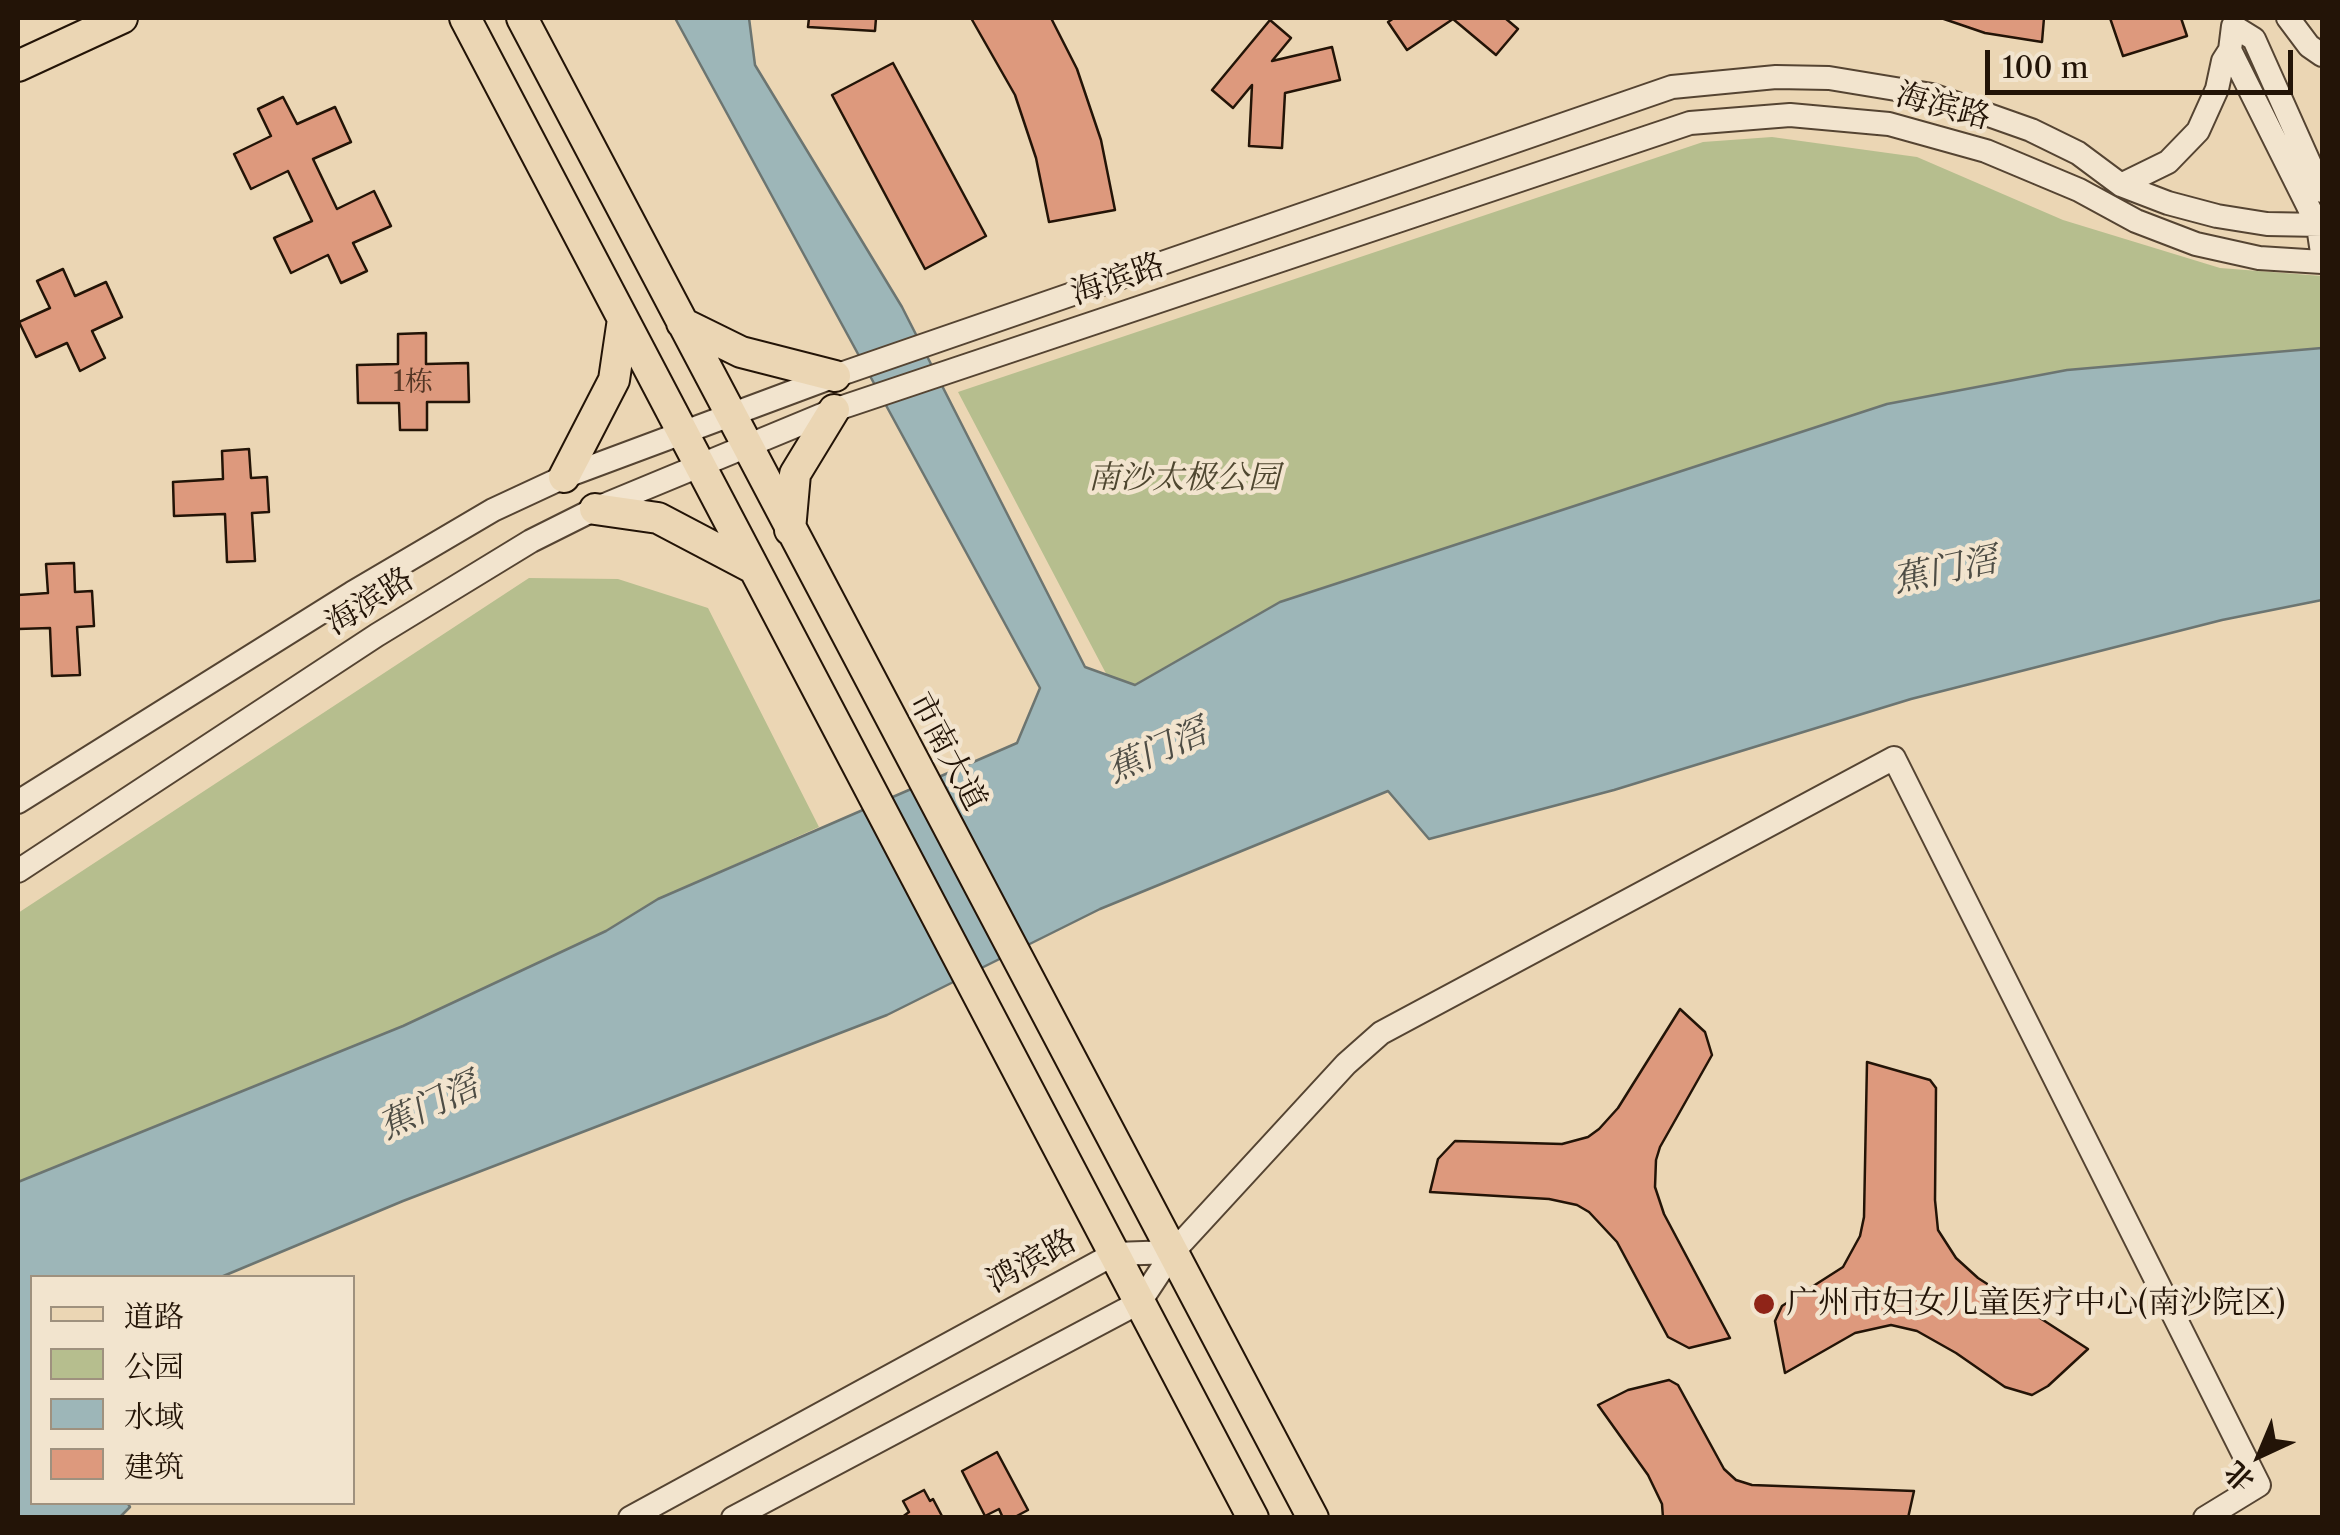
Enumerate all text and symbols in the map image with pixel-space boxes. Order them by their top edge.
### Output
scale bar [1990,30,2298,92]
text: 100 m [2002,49,2089,86]
street label: 海滨路 [1892,76,1994,138]
street label: 海滨路 [1066,246,1170,314]
house number: 1栋 [393,366,433,400]
park label: 南沙太极公园 [1088,460,1280,498]
water label: 蕉门滘 [1889,540,2001,602]
street label: 海滨路 [319,560,421,644]
street label: 市南大道 [900,686,994,818]
water label: 蕉门滘 [1100,711,1214,793]
water label: 蕉门滘 [373,1065,485,1149]
street label: 鸿滨路 [981,1222,1083,1302]
legend [30,1275,355,1505]
place label: 广州市妇女儿童医疗中心(南沙院区) [1786,1285,2285,1323]
marker: 广州市妇女儿童医疗中心(南沙院区) [1751,1291,1777,1317]
text: 道路 [124,1298,184,1335]
text: 公园 [124,1348,184,1385]
text: 水域 [124,1398,184,1435]
north arrow [2210,1405,2310,1505]
text: 建筑 [124,1448,184,1485]
text: 北 [2217,1455,2261,1499]

